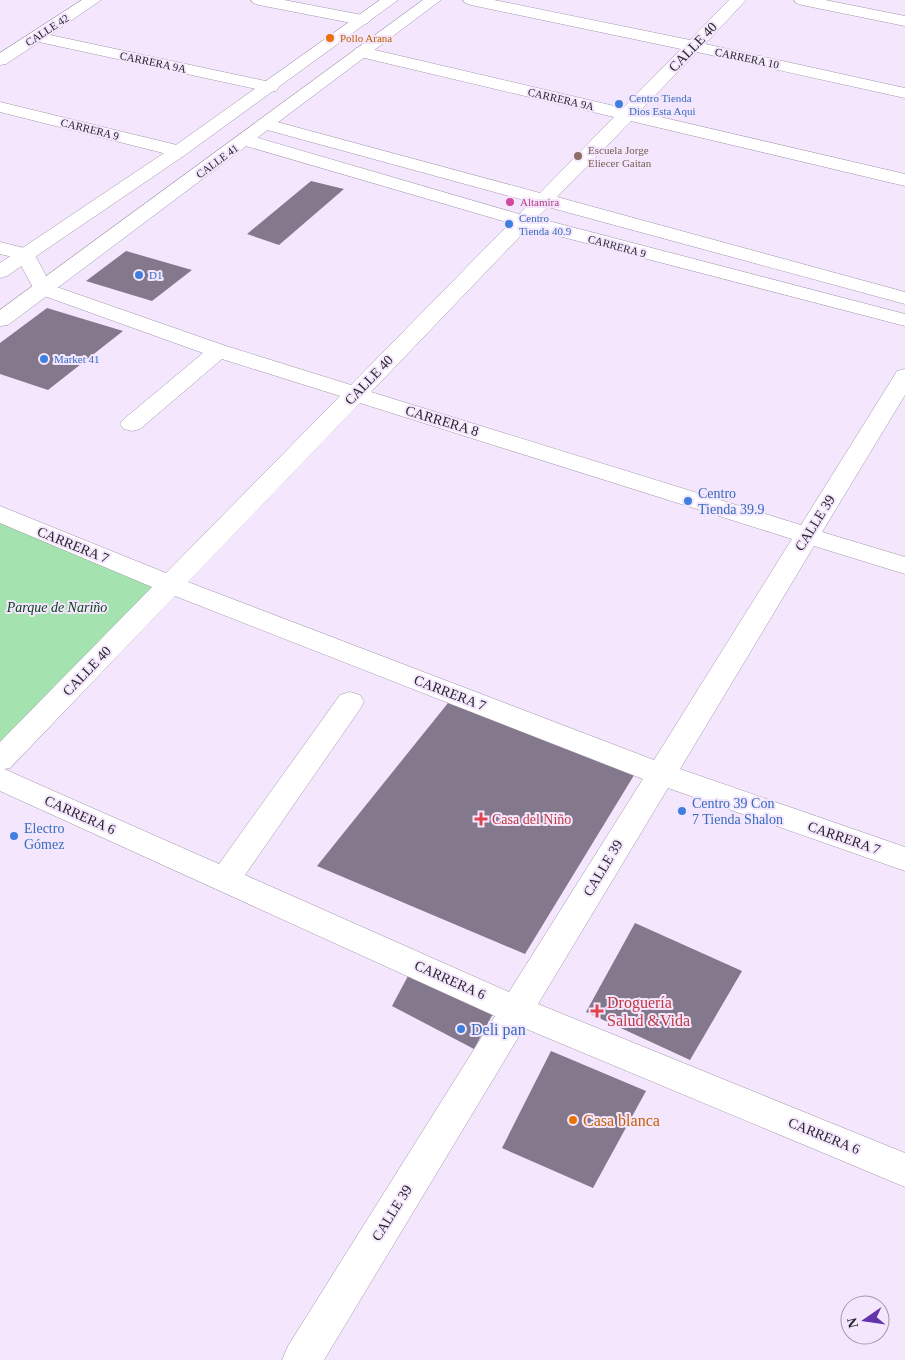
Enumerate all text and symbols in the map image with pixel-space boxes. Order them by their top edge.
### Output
street label: CALLE 42 [23,12,71,48]
street label: CALLE 40 [666,19,720,75]
marker: Pollo Arana [324,32,336,44]
place label: Pollo Arana [340,32,392,44]
street label: CARRERA 10 [714,45,781,71]
street label: CARRERA 9A [119,49,187,75]
street label: CARRERA 9A [527,86,595,112]
place label: Centro Tienda Dios Esta Aqui [629,92,696,117]
marker: Centro Tienda Dios Esta Aqui [613,98,625,110]
street label: CARRERA 9 [60,116,121,142]
street label: CALLE 41 [194,142,240,180]
place label: Escuela Jorge Eliecer Gaitan [588,144,652,169]
marker: Escuela Jorge Eliecer Gaitan [572,150,584,162]
marker: Altamira [504,196,516,208]
place label: Altamira [520,196,559,208]
place label: Centro Tienda 40.9 [519,212,572,237]
marker: Centro Tienda 40.9 [503,218,515,230]
street label: CARRERA 9 [587,232,648,260]
marker: D1 [133,269,145,281]
place label: D1 [149,269,162,281]
street label: CALLE 40 [342,352,396,408]
marker: Market 41 [38,353,50,365]
place label: Market 41 [54,353,100,365]
street label: CARRERA 8 [404,403,480,439]
place label: Centro Tienda 39.9 [698,486,764,517]
street label: CALLE 39 [792,492,838,554]
marker: Centro Tienda 39.9 [682,495,694,507]
street label: CARRERA 7 [35,524,111,566]
park label: Parque de Nariño [6,600,107,615]
street label: CALLE 40 [60,643,114,699]
street label: CARRERA 7 [412,672,488,714]
street label: CARRERA 6 [42,793,118,837]
place label: Centro 39 Con 7 Tienda Shalon [692,796,783,827]
marker: Centro 39 Con 7 Tienda Shalon [676,805,688,817]
marker: Casa del Niño [474,812,488,826]
place label: Casa del Niño [492,812,571,827]
street label: CARRERA 7 [806,819,882,857]
place label: Electro Gómez [24,821,64,852]
marker: Electro Gómez [8,830,20,842]
street label: CALLE 39 [580,837,626,899]
street label: CARRERA 6 [412,958,488,1002]
place label: Droguería Salud &Vida [607,994,690,1029]
marker: Droguería Salud &Vida [591,1005,603,1017]
place label: Deli pan [471,1021,526,1039]
marker: Deli pan [455,1023,467,1035]
place label: Casa blanca [583,1112,660,1129]
marker: Casa blanca [567,1114,579,1126]
street label: CARRERA 6 [786,1115,862,1157]
street label: CALLE 39 [369,1182,415,1244]
north arrow [840,1295,890,1345]
text: N [844,1316,861,1329]

